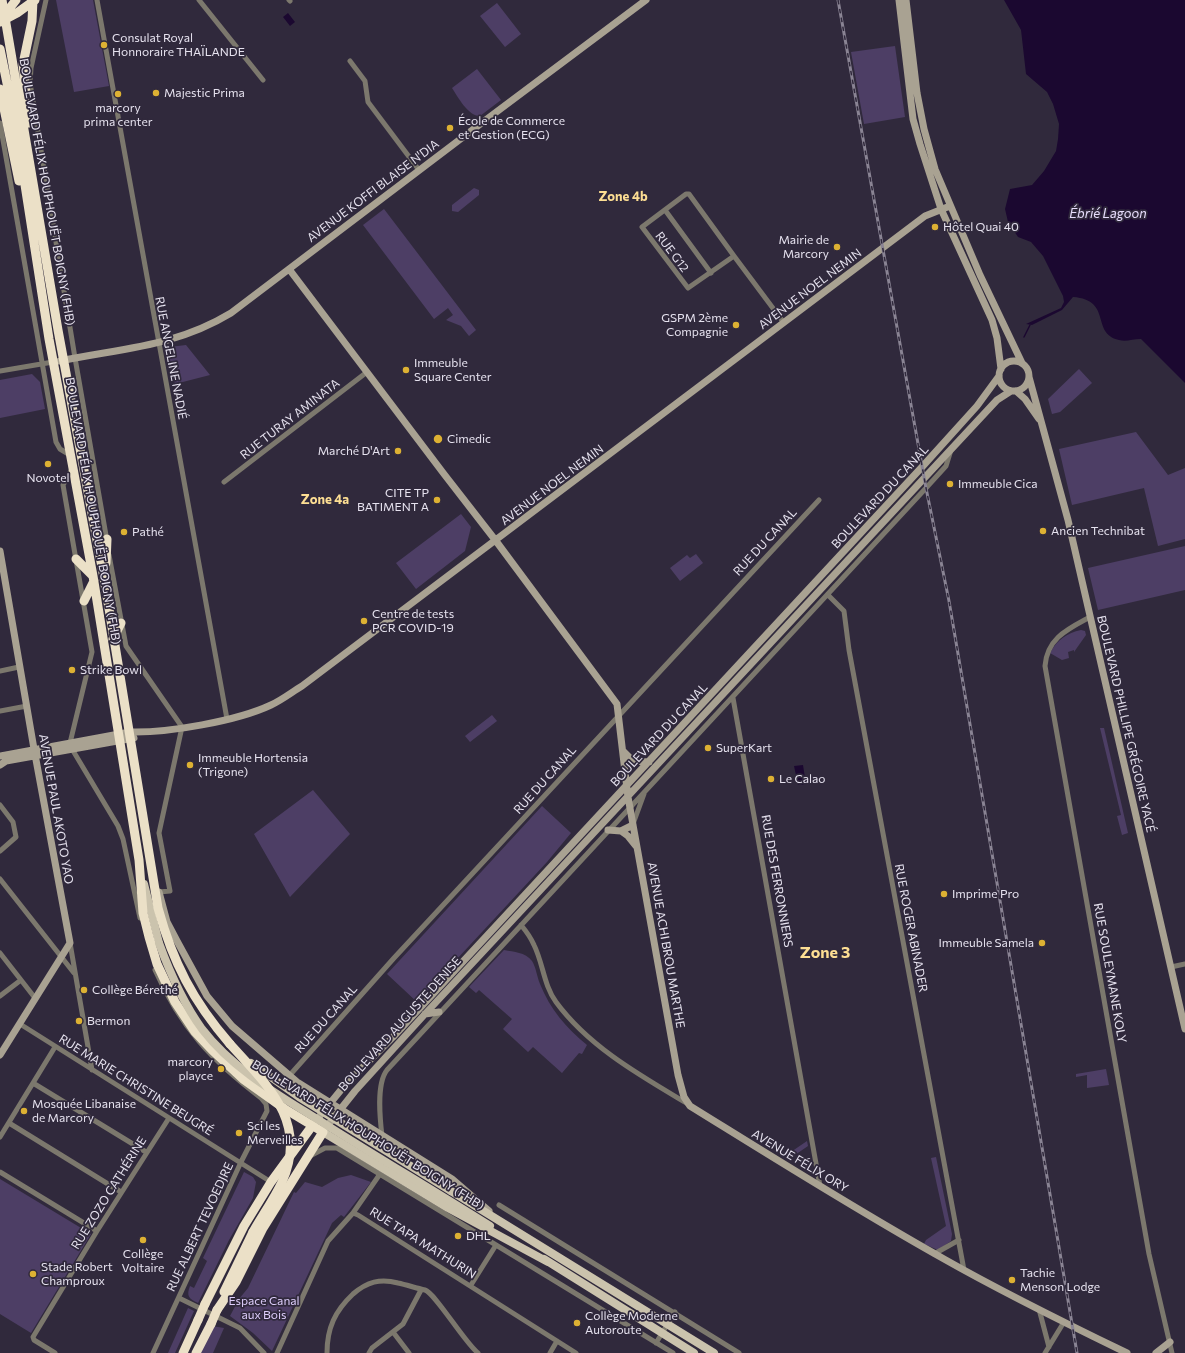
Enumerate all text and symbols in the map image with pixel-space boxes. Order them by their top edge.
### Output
place label: Consulat Royal Honnoraire THAÏLANDE [112,31,245,59]
marker: Consulat Royal Honnoraire THAÏLANDE [99,40,109,50]
street label: BOULEVARD FÉLIX HOUPHOUËT BOIGNY (FHB) [16,57,78,327]
place label: Majestic Prima [164,86,245,100]
marker: Majestic Prima [151,88,161,98]
marker: marcory prima center [113,89,123,99]
place label: marcory prima center [83,101,153,129]
place label: École de Commerce et Gestion (ECG) [458,114,565,142]
marker: École de Commerce et Gestion (ECG) [445,123,455,133]
street label: AVENUE KOFFI BLAISE N'DIA [304,137,442,245]
district label: Zone 4b [598,189,648,205]
water label: Ébrié Lagoon [1069,206,1147,222]
place label: Hôtel Quai 40 [943,220,1019,234]
marker: Hôtel Quai 40 [930,222,940,232]
street label: RUE G12 [652,229,692,275]
place label: Mairie de Marcory [779,233,829,261]
marker: Mairie de Marcory [832,242,842,252]
street label: AVENUE NOEL NEMIN [756,246,864,332]
street label: RUE ANGELINE NADIÉ [152,295,190,421]
place label: GSPM 2ème Compagnie [661,311,728,339]
marker: GSPM 2ème Compagnie [731,320,741,330]
place label: Immeuble Square Center [414,356,492,384]
marker: Immeuble Square Center [401,365,411,375]
street label: BOULEVARD FÉLIX HOUPHOUËT BOIGNY (FHB) [62,376,124,646]
street label: RUE TURAY AMINATA [237,376,343,462]
place label: Cimedic [447,432,491,446]
marker: Cimedic [432,433,444,445]
street label: AVENUE NOEL NEMIN [498,442,606,528]
street label: BOULEVARD DU CANAL [828,442,932,552]
place label: Marché D'Art [318,444,390,458]
marker: Marché D'Art [393,446,403,456]
marker: Novotel [43,459,53,469]
place label: Novotel [26,471,70,485]
place label: Immeuble Cica [958,477,1038,491]
marker: Immeuble Cica [945,479,955,489]
place label: CITE TP BATIMENT A [357,486,429,514]
district label: Zone 4a [301,492,349,508]
marker: CITE TP BATIMENT A [432,495,442,505]
street label: RUE DU CANAL [730,505,800,579]
place label: Ancien Technibat [1051,524,1145,538]
place label: Pathé [132,525,164,539]
marker: Ancien Technibat [1038,526,1048,536]
marker: Pathé [119,527,129,537]
place label: Centre de tests PCR COVID-19 [372,607,454,635]
street label: BOULEVARD PHILLIPE GRÉGOIRE YACÉ [1094,614,1158,834]
marker: Centre de tests PCR COVID-19 [359,616,369,626]
place label: Strike Bowl [80,663,142,677]
marker: Strike Bowl [67,665,77,675]
street label: BOULEVARD DU CANAL [607,680,711,790]
street label: AVENUE PAUL AKOTO YAO [36,733,76,885]
place label: SuperKart [716,741,772,755]
street label: RUE DU CANAL [511,743,579,817]
marker: SuperKart [703,743,713,753]
place label: Immeuble Hortensia (Trigone) [198,751,308,779]
marker: Immeuble Hortensia (Trigone) [185,760,195,770]
place label: Le Calao [779,772,825,786]
marker: Le Calao [766,774,776,784]
street label: RUE DES FERRONNIERS [758,813,796,949]
street label: AVENUE ACHI BROU MARTHE [644,861,688,1029]
street label: RUE ROGER ABINADER [891,863,931,993]
place label: Imprime Pro [952,887,1019,901]
marker: Imprime Pro [939,889,949,899]
street label: RUE SOULEYMANE KOLY [1091,902,1129,1044]
place label: Immeuble Samela [938,936,1034,950]
marker: Immeuble Samela [1037,938,1047,948]
district label: Zone 3 [800,943,850,963]
street label: BOULEVARD AUGUSTE DENISE [336,954,464,1094]
street label: RUE DU CANAL [292,982,360,1056]
place label: Collège Bérethé [92,983,178,997]
marker: Collège Bérethé [79,985,89,995]
place label: Bermon [87,1014,130,1028]
marker: Bermon [74,1016,84,1026]
street label: RUE MARIE CHRISTINE BEUGRÉ [56,1031,216,1139]
place label: marcory playce [168,1055,213,1083]
street label: BOULEVARD FÉLIX HOUPHOUËT BOIGNY (FHB) [249,1057,487,1213]
marker: marcory playce [216,1064,226,1074]
place label: Mosquée Libanaise de Marcory [32,1097,136,1125]
marker: Mosquée Libanaise de Marcory [19,1106,29,1116]
place label: Sci les Merveilles [247,1119,303,1147]
street label: AVENUE FÉLIX ORY [749,1126,851,1196]
marker: Sci les Merveilles [234,1128,244,1138]
street label: RUE ZOZO CATHÉRINE [68,1134,150,1252]
street label: RUE ALBERT TEVOEDJRE [164,1160,236,1294]
street label: RUE TAPA MATHURIN [367,1204,479,1282]
place label: DHL [466,1229,491,1243]
marker: DHL [453,1231,463,1241]
marker: Collège Voltaire [138,1235,148,1245]
place label: Collège Voltaire [122,1247,164,1275]
place label: Stade Robert Champroux [41,1260,113,1288]
place label: Tachie Menson Lodge [1020,1266,1100,1294]
marker: Stade Robert Champroux [28,1269,38,1279]
marker: Tachie Menson Lodge [1007,1275,1017,1285]
park label: Espace Canal aux Bois [228,1294,300,1322]
place label: Collège Moderne Autoroute [585,1309,678,1337]
marker: Collège Moderne Autoroute [572,1318,582,1328]

